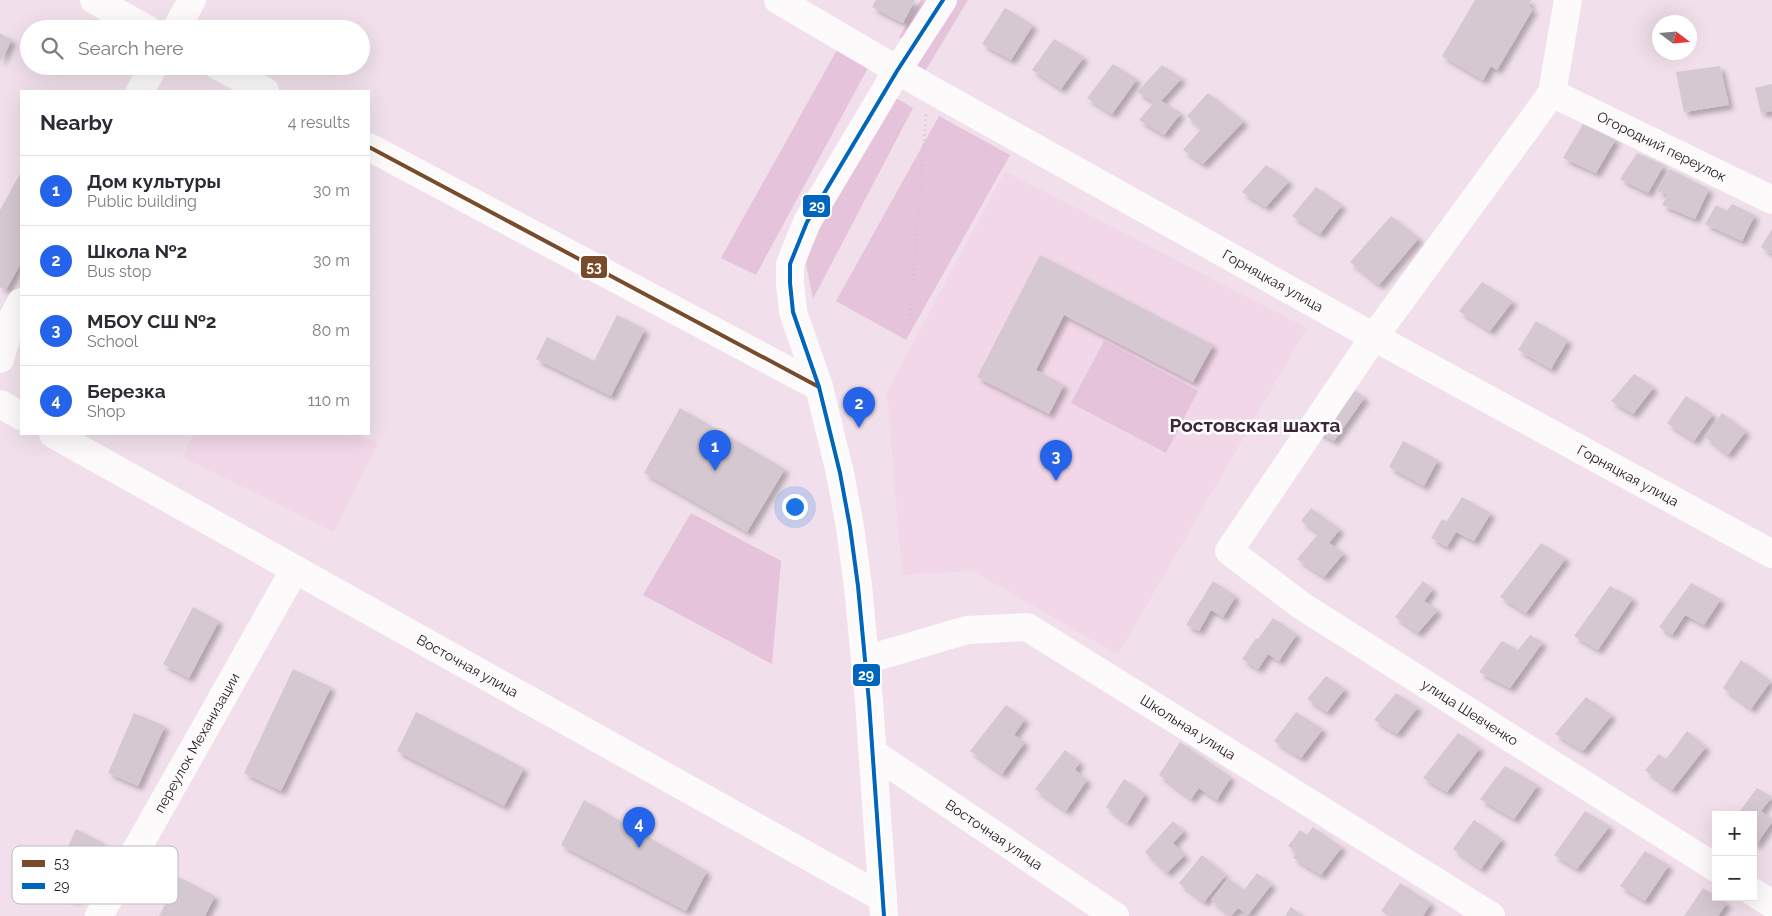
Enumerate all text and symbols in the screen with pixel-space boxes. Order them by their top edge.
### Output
north arrow [1652,15,1697,60]
search box [20,20,370,75]
icon: search [38,34,66,62]
text: Search here [78,37,184,59]
street label: Огородний переулок [1594,108,1729,185]
text: Nearby [40,110,113,135]
text: 4 results [288,113,350,132]
text: Дом культуры [87,170,221,192]
text: 1 [52,181,60,200]
text: 30 m [313,181,350,200]
text: Public building [87,192,197,211]
line badge: 29 [802,194,831,218]
text: 29 [809,198,825,214]
text: Школа №2 [87,240,187,262]
street label: Горняцкая улица [1220,246,1326,315]
text: 2 [51,251,61,270]
text: 30 m [313,251,350,270]
line badge: 53 [580,255,608,279]
text: 53 [586,259,602,275]
text: Bus stop [87,262,151,281]
text: МБОУ СШ №2 [87,310,216,332]
text: 3 [52,321,60,340]
text: 80 m [312,321,350,340]
text: School [87,332,138,351]
text: Березка [87,380,166,402]
pin: 2 [843,387,875,428]
text: 4 [51,391,61,410]
text: 110 m [308,391,350,410]
text: Shop [87,402,125,421]
district label: Ростовская шахта [1170,414,1341,436]
pin: 1 [699,430,731,471]
pin: 3 [1040,440,1072,481]
street label: Горняцкая улица [1575,441,1681,510]
your location [782,494,808,520]
street label: Восточная улица [414,631,521,700]
line badge: 29 [852,663,881,687]
text: 29 [858,667,874,683]
street label: переулок Механизации [151,670,243,815]
street label: улица Шевченко [1419,676,1521,749]
street label: Школьная улица [1137,692,1239,763]
street label: Восточная улица [943,796,1046,873]
pin: 4 [623,807,655,848]
map controls [1712,811,1757,901]
button: + [1712,811,1757,856]
legend [12,846,178,904]
text: 53 [54,855,69,871]
button: − [1712,856,1757,901]
text: 29 [54,878,70,894]

